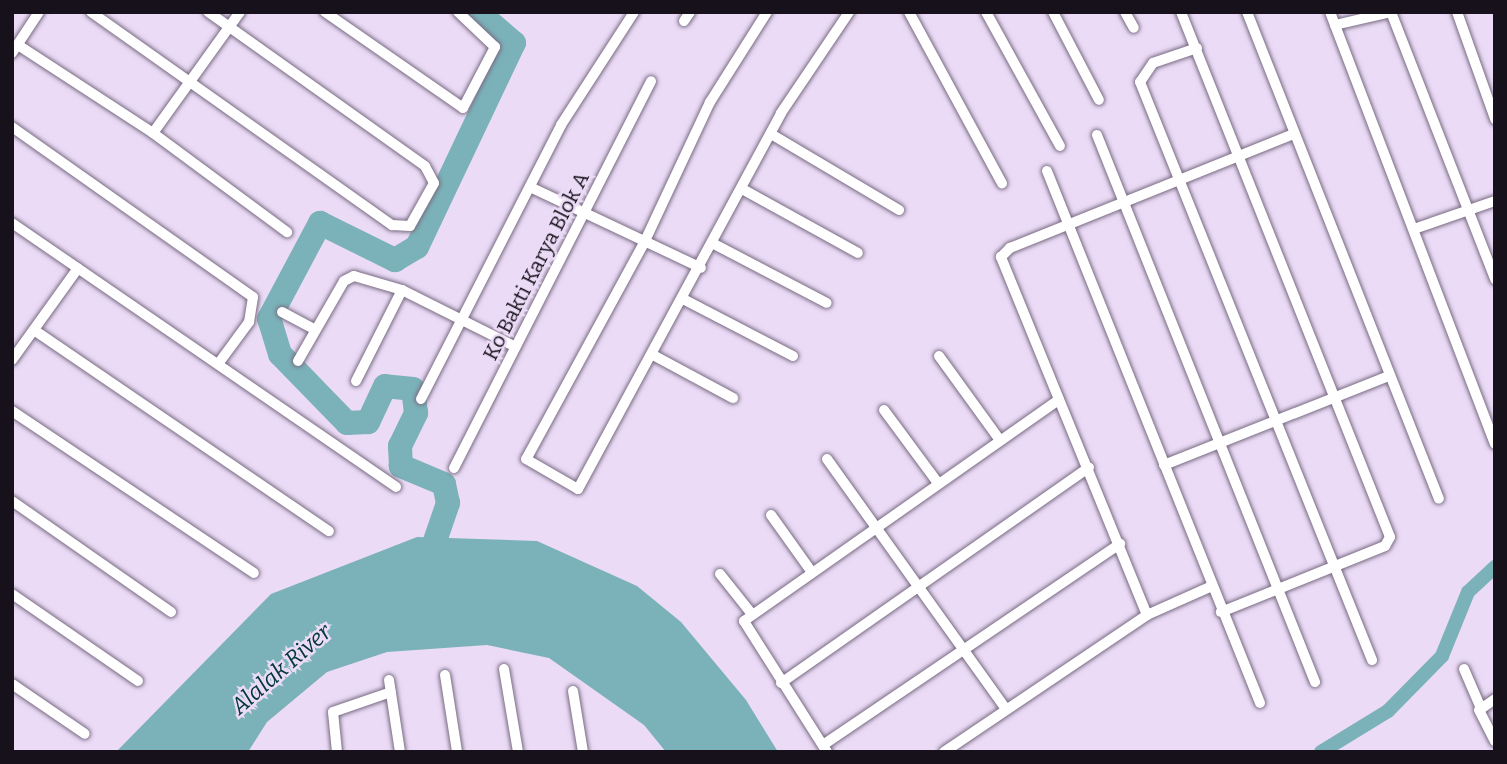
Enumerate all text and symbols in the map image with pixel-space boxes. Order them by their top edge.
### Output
street label: Ko Bakti Karya Blok A [478,168,594,364]
water label: Alalak River [225,618,337,720]

